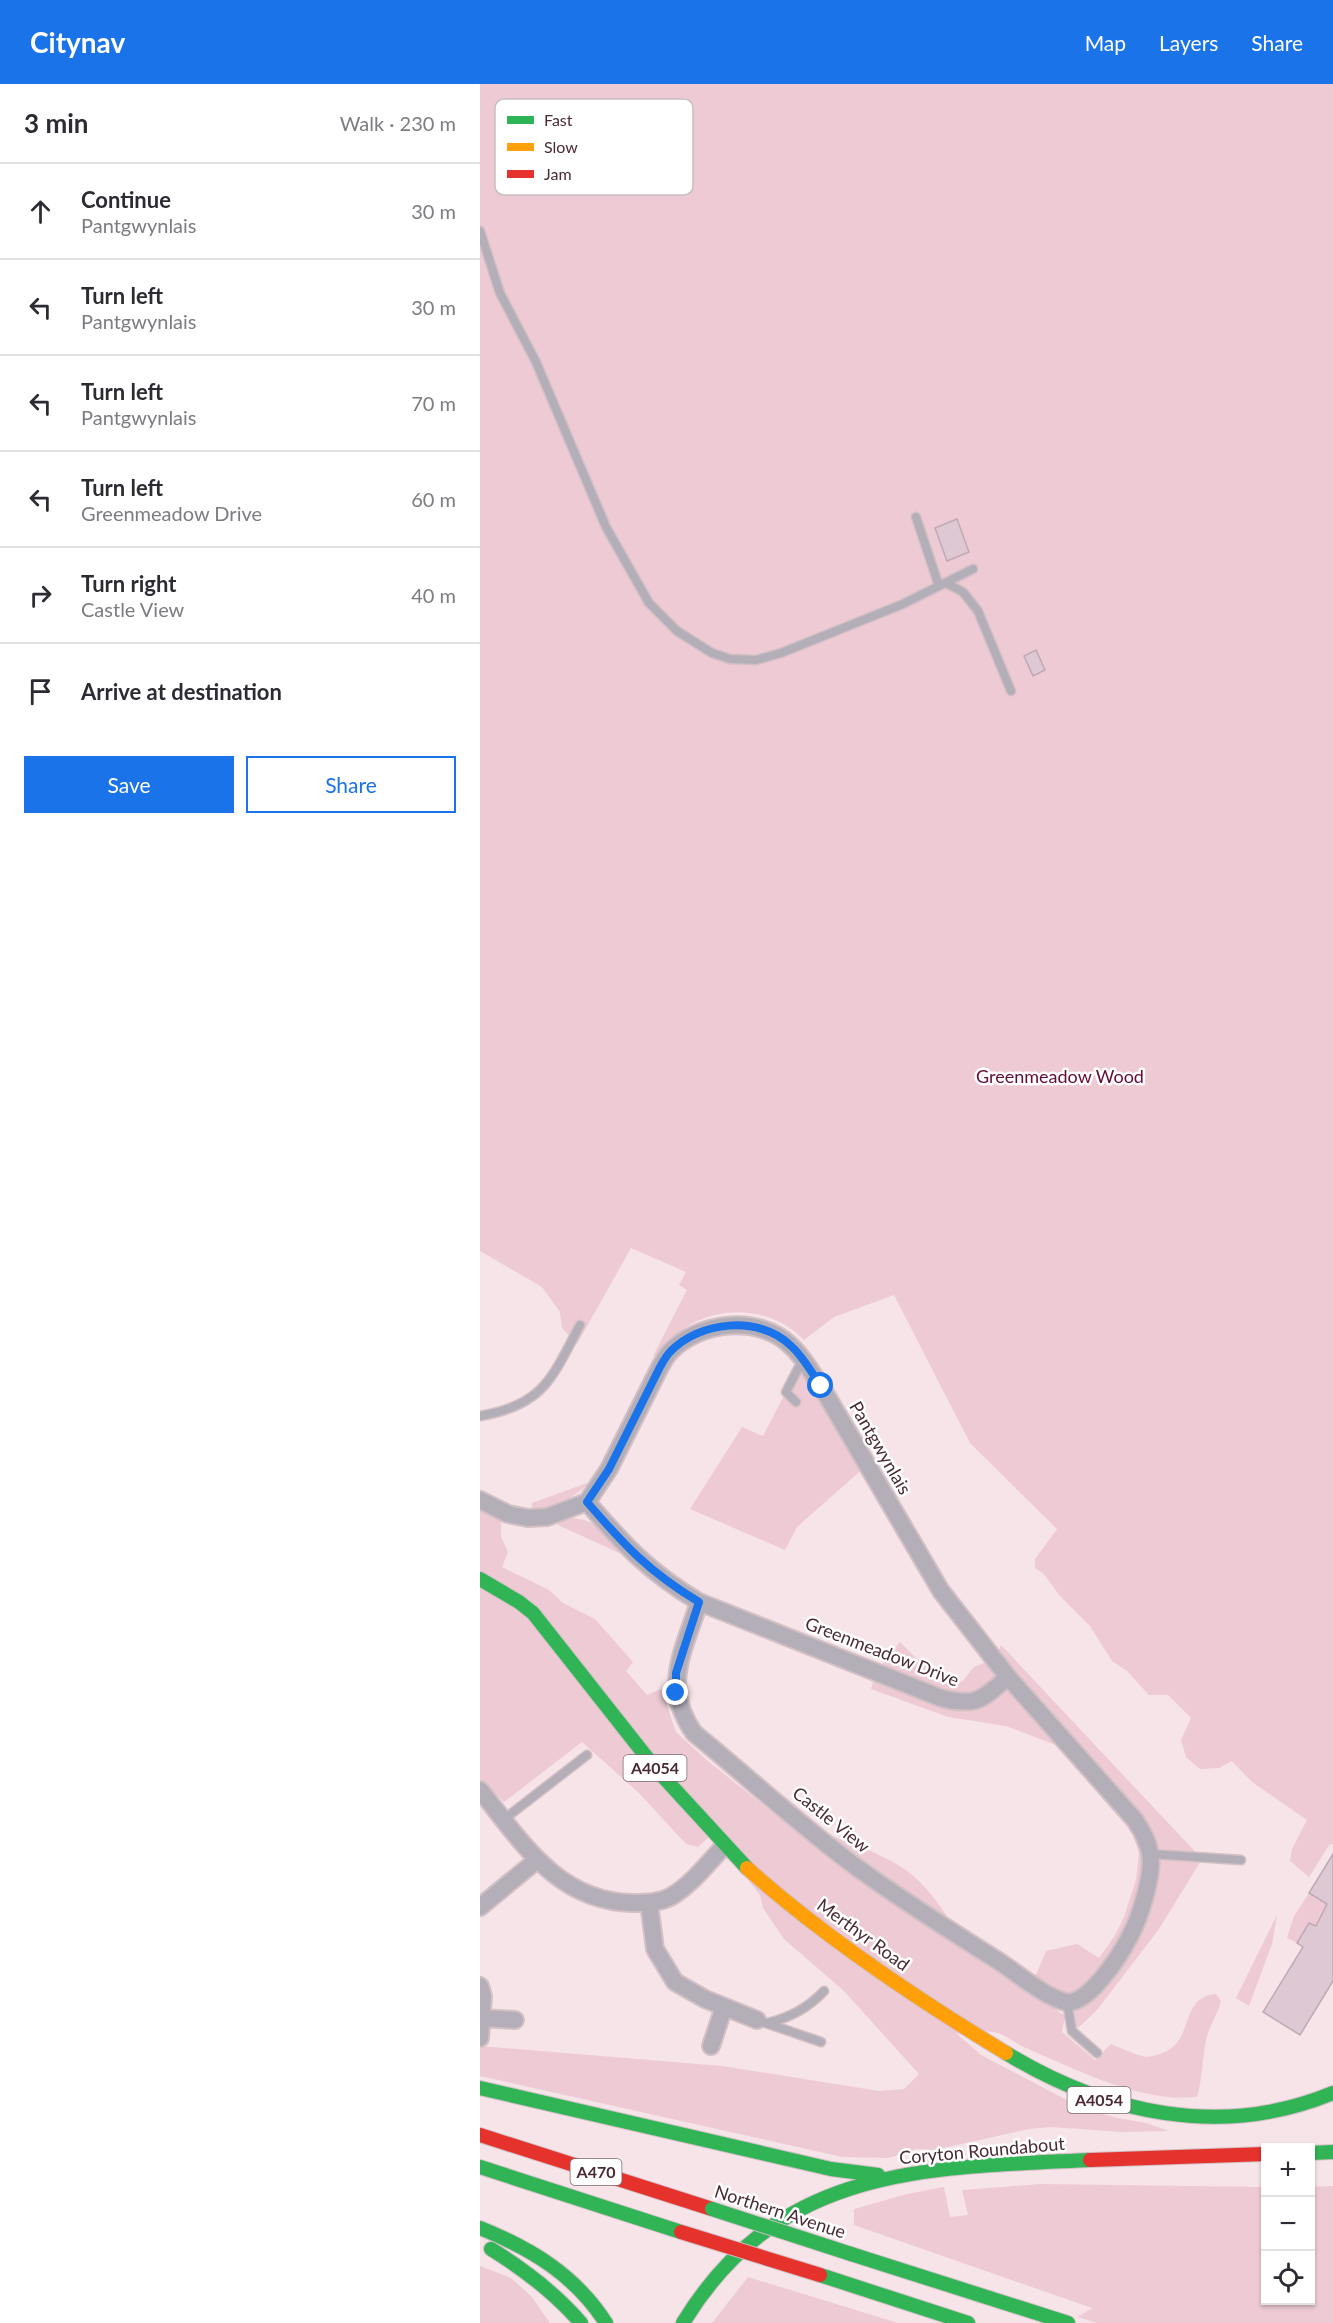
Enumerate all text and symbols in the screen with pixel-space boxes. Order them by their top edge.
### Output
text: Citynav [30,25,125,59]
text: Map [1085,30,1126,55]
text: Layers [1159,30,1218,55]
text: Share [1251,30,1303,55]
legend [495,99,693,195]
text: 3 min [24,107,88,139]
text: Fast [544,110,573,129]
text: Walk · 230 m [340,111,456,135]
text: Slow [544,137,578,156]
text: Jam [544,164,572,183]
text: Continue [81,186,171,213]
icon: ahead [24,195,57,228]
text: 30 m [411,199,456,223]
text: Pantgwynlais [81,213,197,237]
text: Turn left [81,282,163,309]
icon: left [24,291,57,324]
text: 30 m [411,295,456,319]
text: Pantgwynlais [81,309,197,333]
text: Turn left [81,378,163,405]
icon: left [24,387,57,420]
text: 70 m [411,391,456,415]
text: Pantgwynlais [81,405,197,429]
text: Turn left [81,474,163,501]
icon: left [24,483,57,516]
text: 60 m [411,487,456,511]
text: Greenmeadow Drive [81,501,262,525]
text: Turn right [81,570,176,597]
icon: right [24,579,57,612]
text: 40 m [411,583,456,607]
text: Castle View [81,597,184,621]
icon: arrive [24,675,57,708]
text: Arrive at destination [81,678,282,705]
button: Save [24,756,234,813]
button: Share [246,756,456,813]
park label: Greenmeadow Wood [976,1065,1144,1087]
route start [807,1372,833,1398]
street label: Pantgwynlais [845,1397,916,1498]
street label: Greenmeadow Drive [802,1612,962,1691]
route end [662,1679,688,1705]
road number: A4054 [624,1755,687,1781]
street label: Castle View [789,1781,875,1857]
street label: Merthyr Road [813,1893,914,1975]
road number: A4054 [1068,2087,1130,2113]
street label: Coryton Roundabout [898,2132,1066,2168]
map controls [1261,2143,1315,2305]
button: + [1261,2143,1315,2197]
road number: A470 [570,2159,622,2185]
street label: Northern Avenue [712,2180,849,2243]
button: − [1261,2197,1315,2251]
button: locate [1261,2251,1315,2305]

